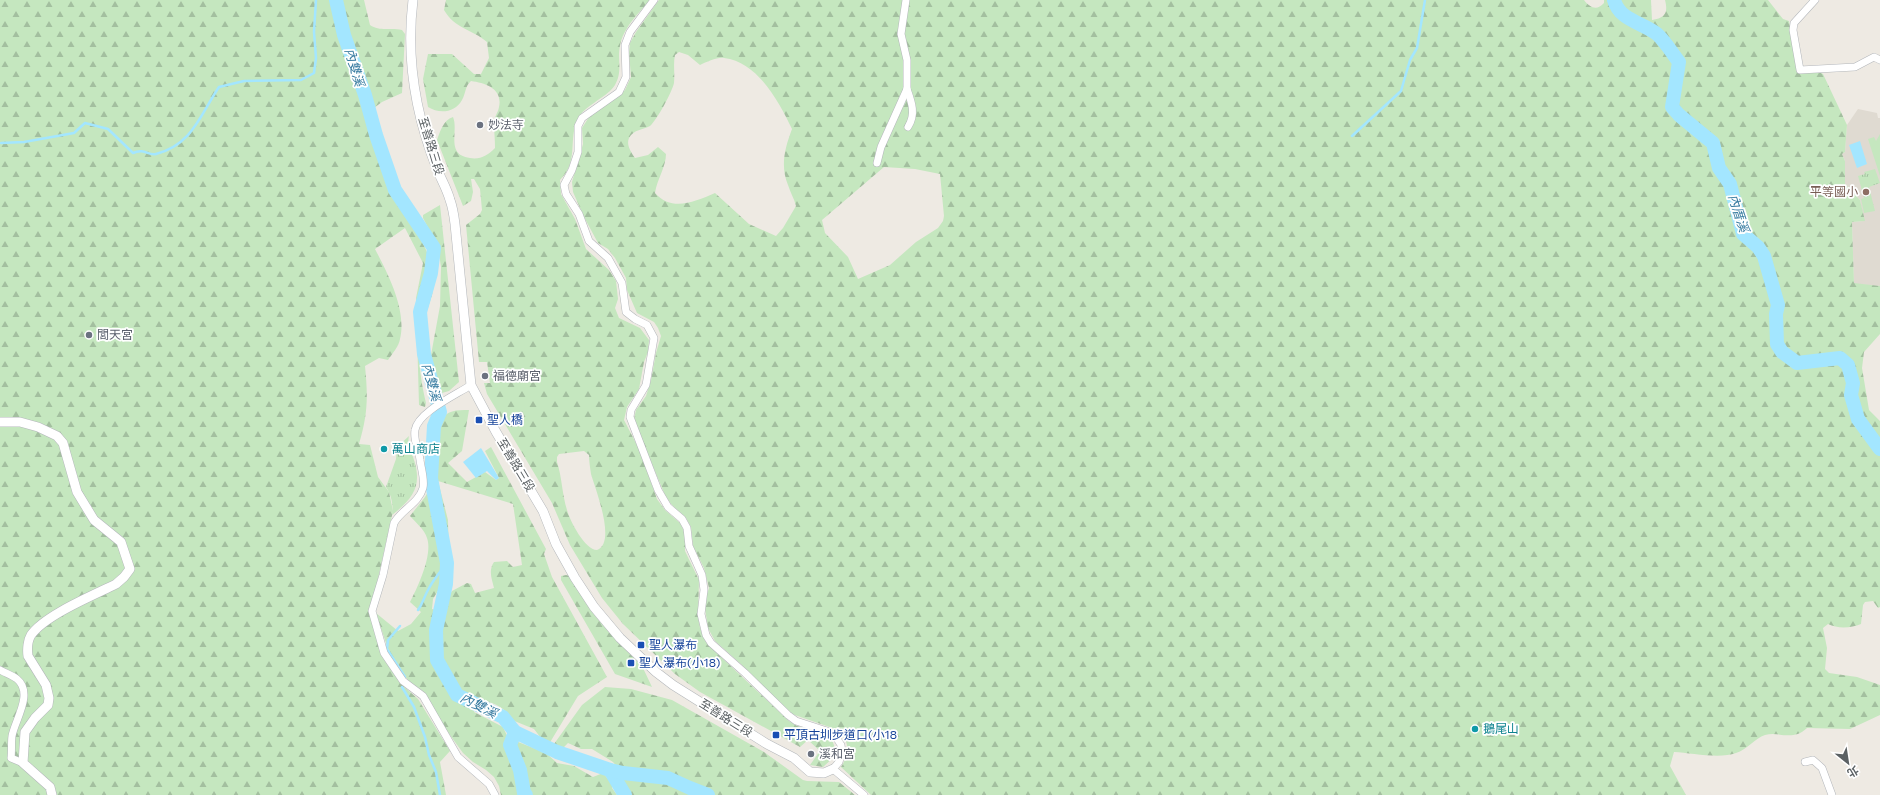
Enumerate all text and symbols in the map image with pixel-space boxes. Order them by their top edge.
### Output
water label: 內雙溪 [342,46,369,90]
street label: 至善路三段 [416,115,447,176]
place label: 妙法寺 [488,117,524,131]
marker: 妙法寺 [475,120,485,130]
place label: 平等國小 [1810,184,1858,198]
marker: 平等國小 [1861,187,1871,197]
water label: 內厝溪 [1725,192,1753,236]
place label: 閭天宮 [97,327,133,341]
marker: 閭天宮 [84,330,94,340]
water label: 內雙溪 [419,361,445,405]
place label: 福德廟宮 [493,368,541,382]
marker: 福德廟宮 [480,371,490,381]
place label: 聖人橋 [487,412,523,426]
marker: 聖人橋 [474,415,484,425]
street label: 至善路三段 [495,435,538,494]
place label: 萬山商店 [392,441,440,455]
marker: 萬山商店 [379,444,389,454]
place label: 聖人瀑布 [649,637,697,651]
marker: 聖人瀑布 [636,640,646,650]
place label: 聖人瀑布(小18) [639,655,720,669]
marker: 聖人瀑布(小18) [626,658,636,668]
water label: 內雙溪 [458,689,502,722]
street label: 至善路三段 [697,695,756,739]
place label: 鵝尾山 [1483,721,1519,735]
marker: 鵝尾山 [1470,724,1480,734]
place label: 平頂古圳步道口(小18 [784,727,897,741]
marker: 平頂古圳步道口(小18 [771,730,781,740]
north arrow [1828,743,1868,783]
place label: 溪和宮 [819,746,855,760]
marker: 溪和宮 [806,749,816,759]
text: 北 [1845,764,1861,780]

